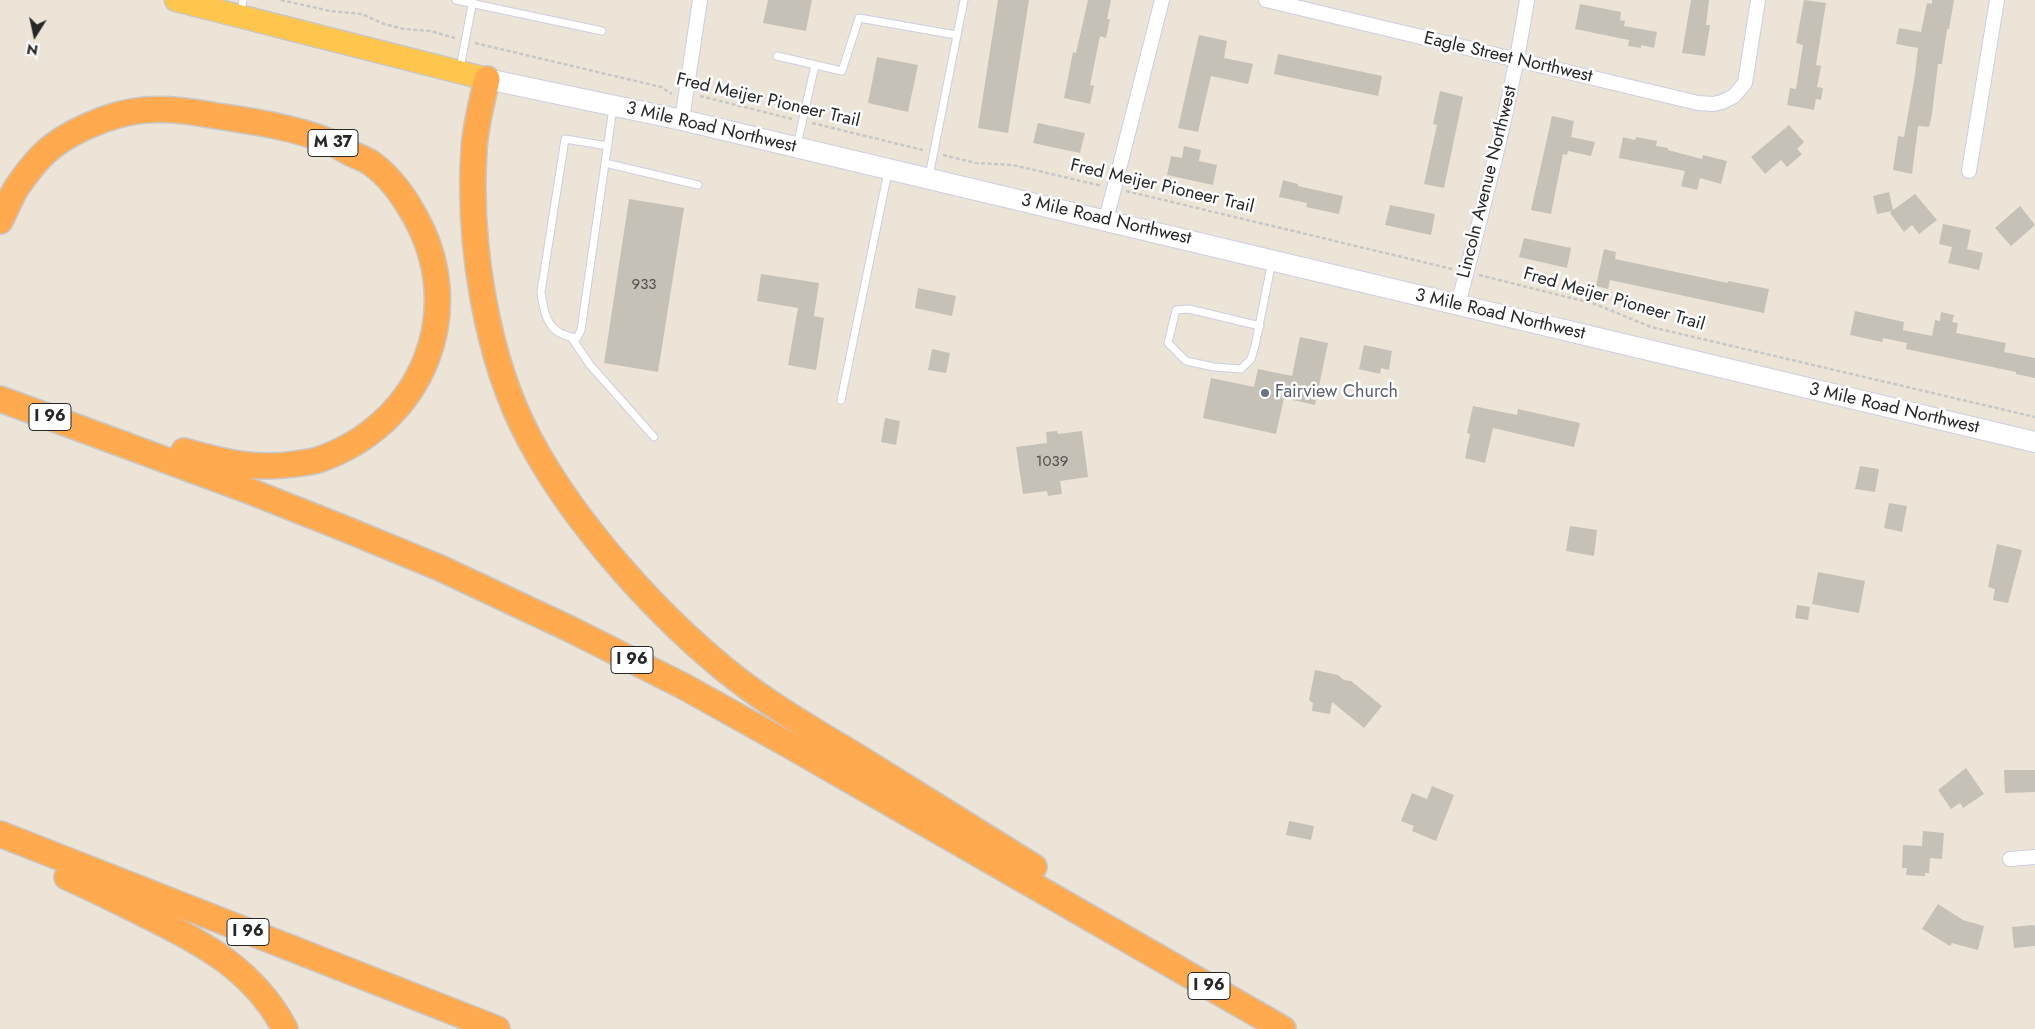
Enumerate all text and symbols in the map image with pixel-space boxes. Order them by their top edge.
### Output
north arrow [10,10,60,60]
street label: Eagle Street Northwest [1422,28,1594,88]
text: N [25,39,40,61]
street label: Fred Meijer Pioneer Trail [674,69,862,133]
street label: Lincoln Avenue Northwest [1454,84,1522,280]
street label: 3 Mile Road Northwest [624,98,798,158]
road number: M 37 [308,130,358,156]
street label: Fred Meijer Pioneer Trail [1068,155,1256,219]
street label: 3 Mile Road Northwest [1019,190,1193,250]
street label: Fred Meijer Pioneer Trail [1521,264,1707,336]
house number: 933 [631,276,657,294]
street label: 3 Mile Road Northwest [1413,285,1587,345]
street label: 3 Mile Road Northwest [1807,379,1981,439]
place label: Fairview Church [1275,382,1398,404]
marker: Fairview Church [1259,387,1271,399]
road number: I 96 [29,404,71,431]
house number: 1039 [1036,453,1068,471]
road number: I 96 [611,646,653,674]
road number: I 96 [227,919,269,946]
road number: I 96 [1188,972,1230,999]

